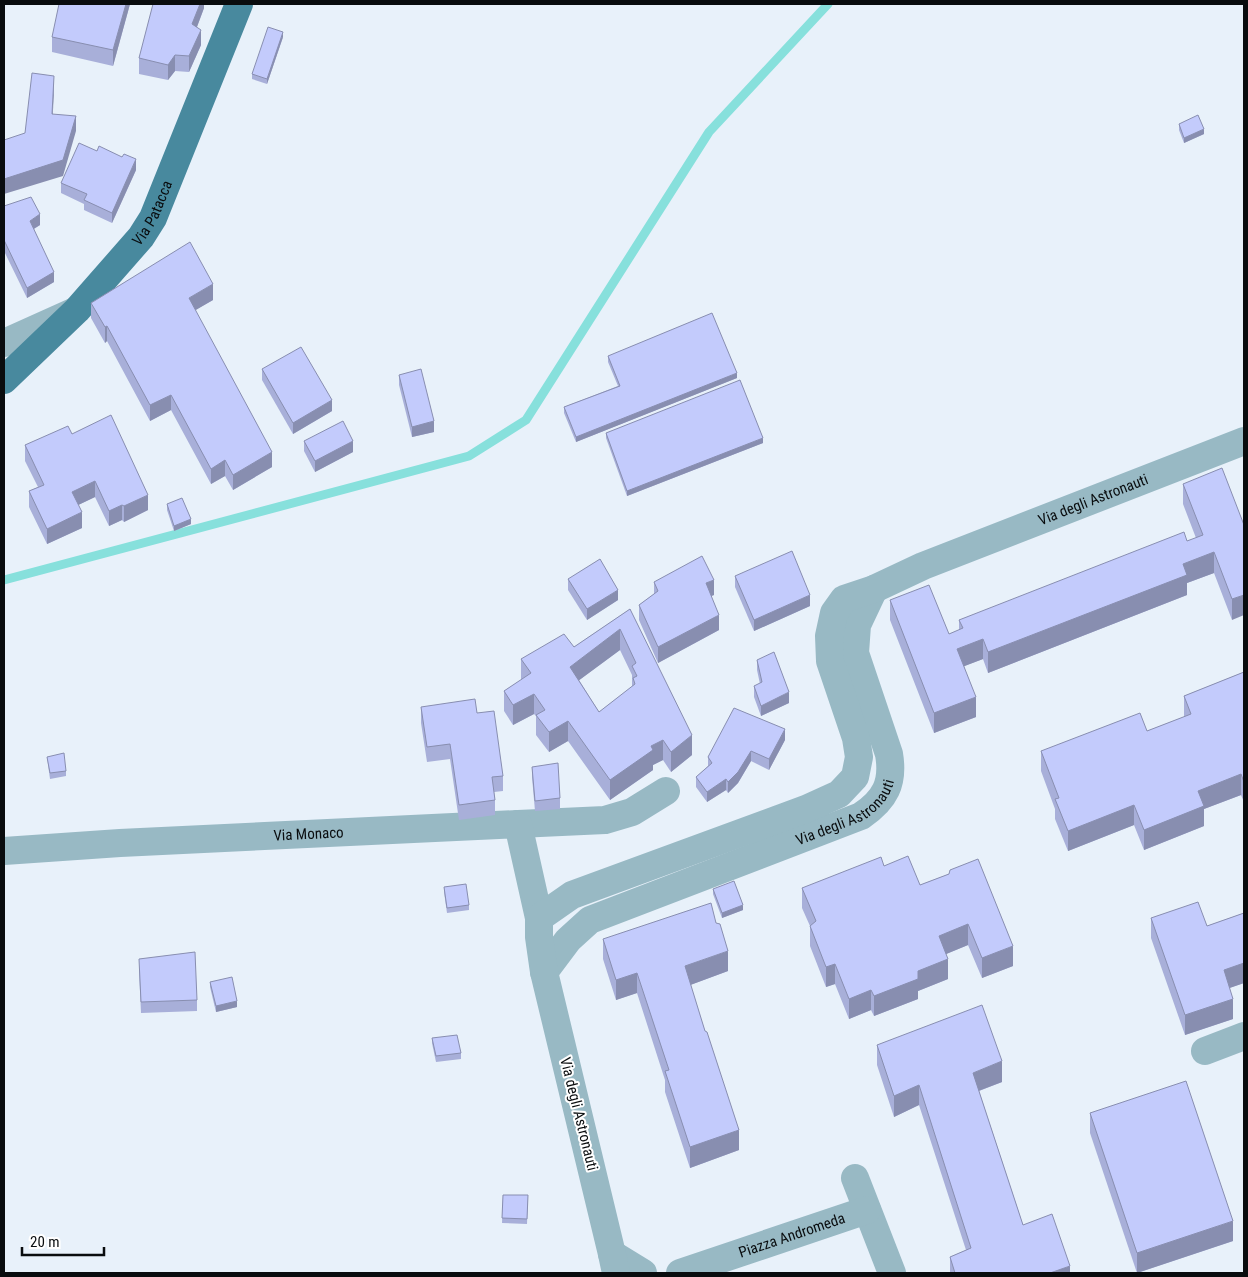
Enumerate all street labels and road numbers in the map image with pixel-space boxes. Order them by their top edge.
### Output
street label: Via Patacca [129,178,176,249]
street label: Via degli Astronauti [1036,470,1151,529]
street label: Via degli Astronauti [793,778,898,849]
street label: Via Monaco [273,823,344,845]
street label: Via degli Astronauti [556,1055,602,1173]
street label: Piazza Andromeda [736,1209,847,1262]

